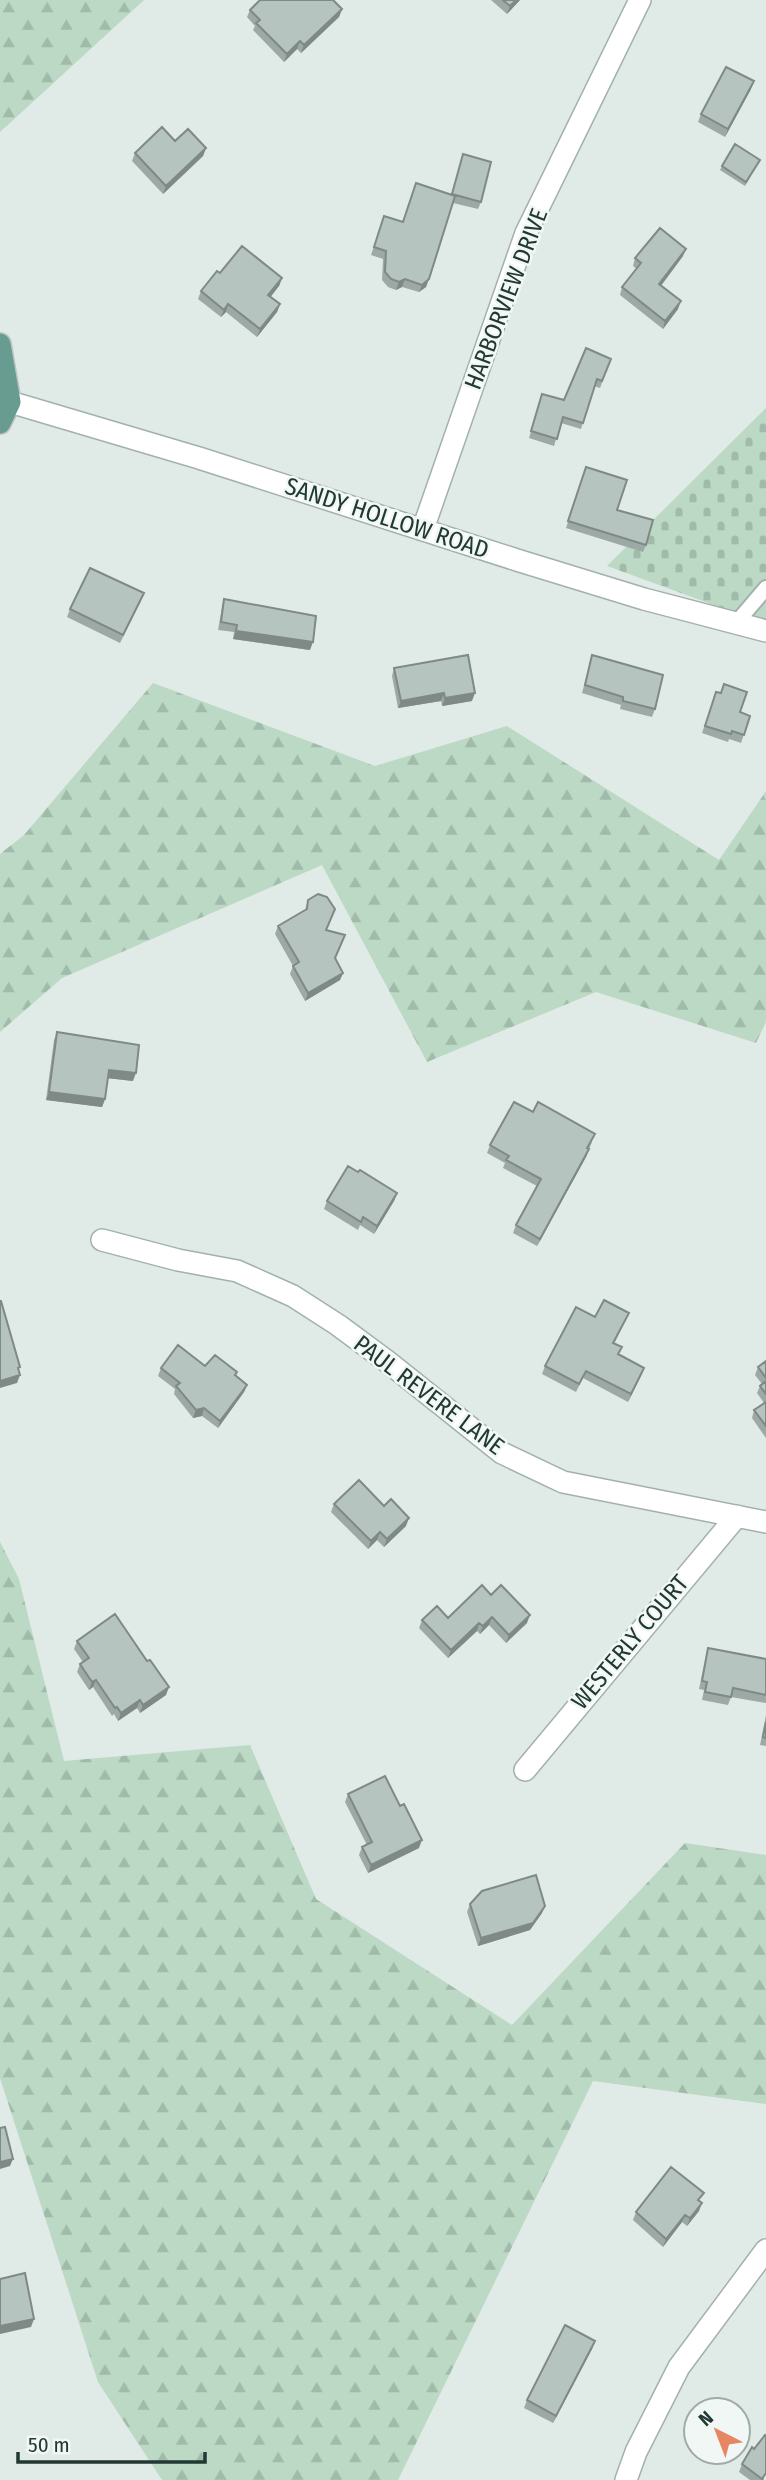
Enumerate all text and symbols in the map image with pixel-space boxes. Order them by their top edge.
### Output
street label: HARBORVIEW DRIVE [459,205,553,393]
street label: SANDY HOLLOW ROAD [282,472,492,564]
street label: PAUL REVERE LANE [348,1329,510,1461]
street label: WESTERLY COURT [566,1569,694,1715]
north arrow [682,2396,752,2466]
text: N [694,2406,718,2431]
scale bar [18,2420,205,2464]
text: 50 m [28,2432,70,2458]

